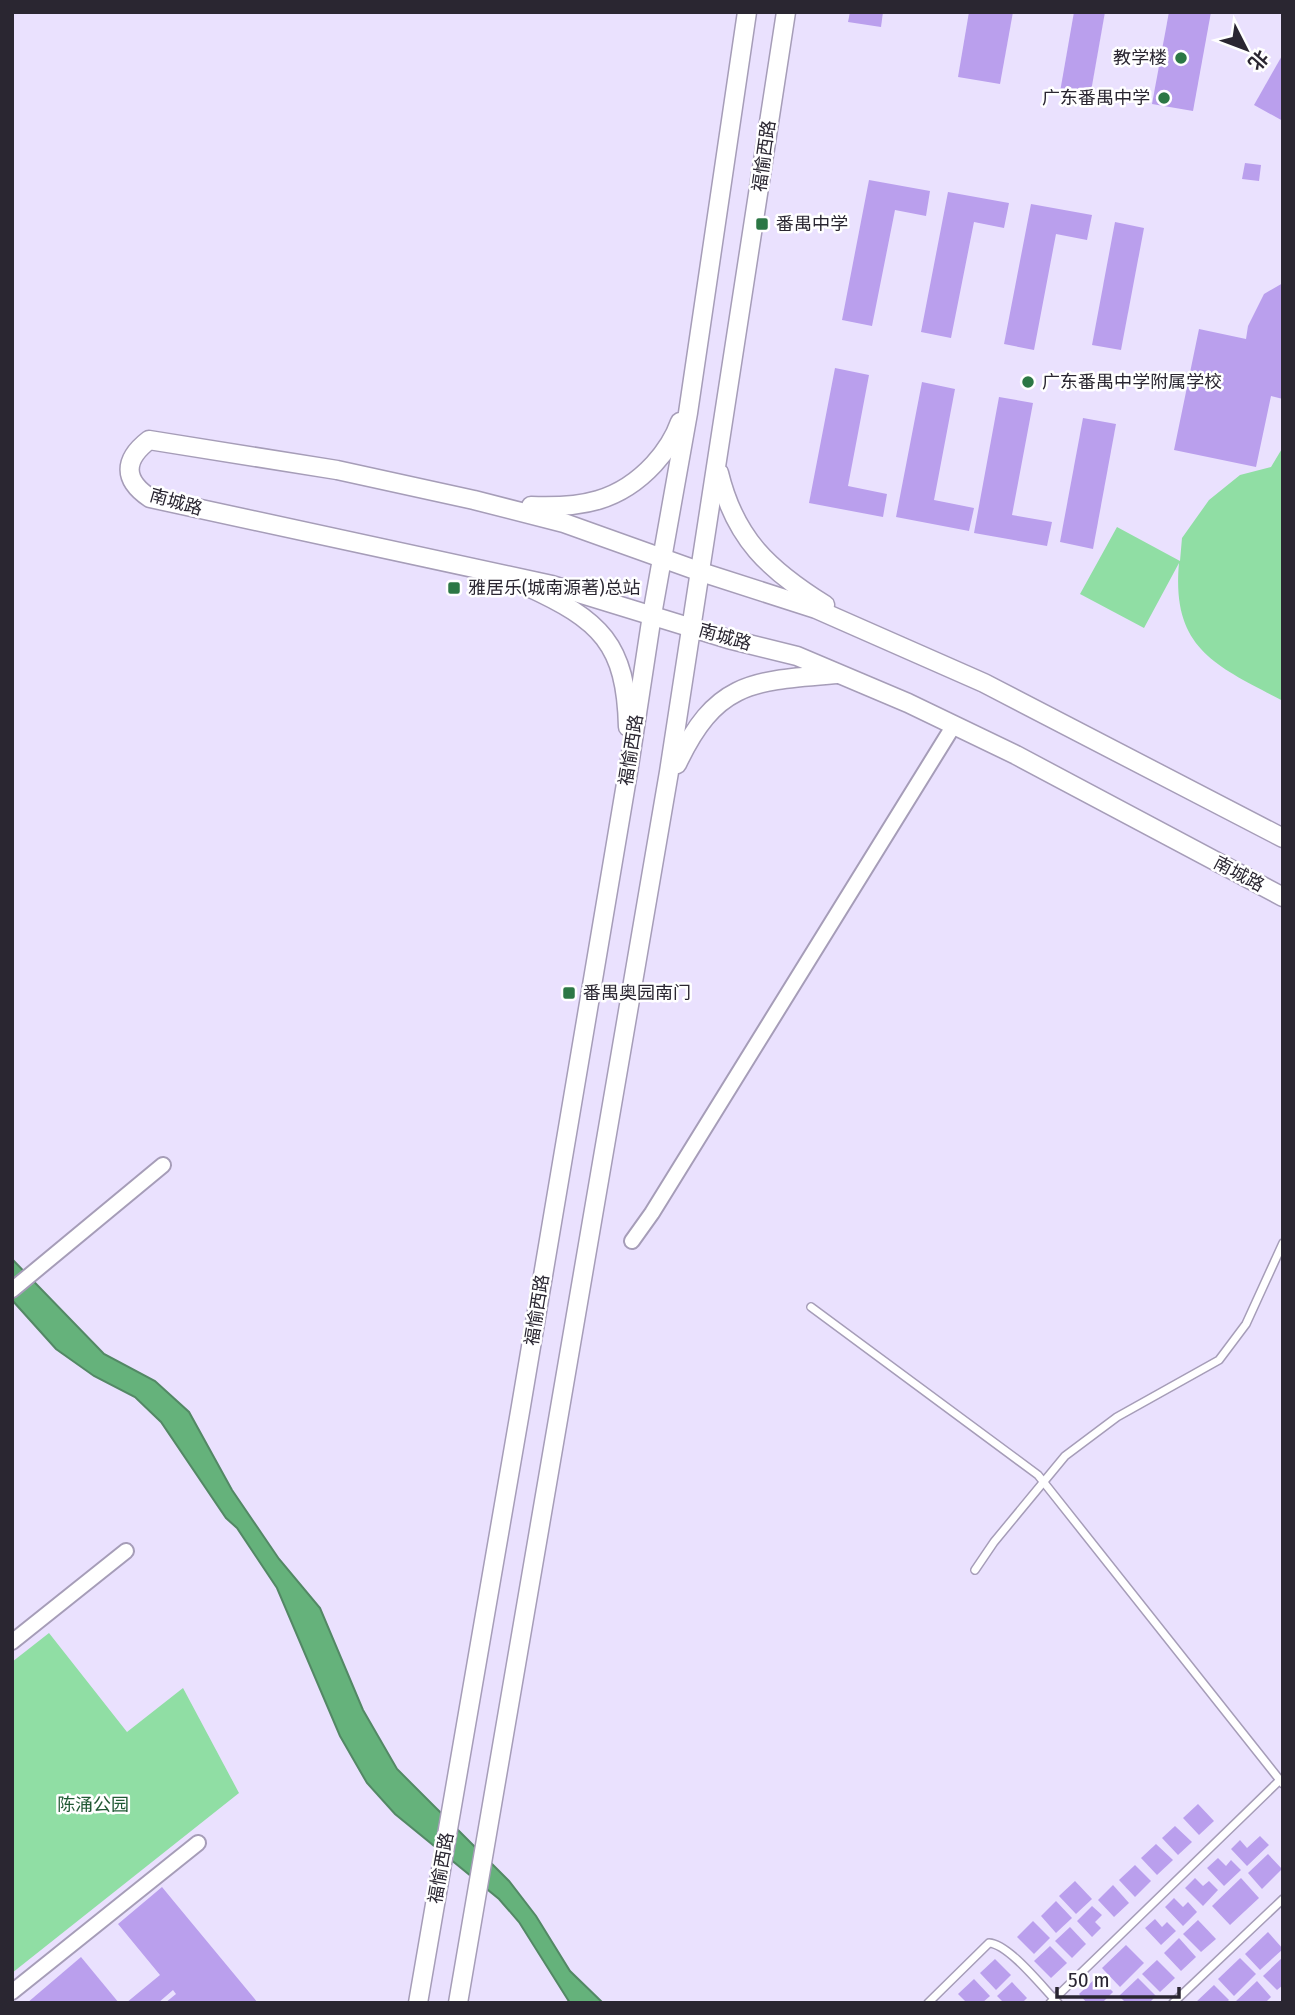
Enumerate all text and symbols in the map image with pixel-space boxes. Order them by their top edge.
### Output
north arrow [1211,14,1281,84]
text: 北 [1243,45,1273,75]
place label: 教学楼 [1113,47,1167,69]
marker: 教学楼 [1173,50,1189,66]
place label: 广东番禺中学 [1042,87,1150,109]
marker: 广东番禺中学 [1156,90,1172,106]
street label: 福愉西路 [748,119,780,193]
place label: 番禺中学 [776,213,848,235]
marker: 番禺中学 [754,216,770,232]
place label: 广东番禺中学附属学校 [1042,371,1222,393]
marker: 广东番禺中学附属学校 [1020,374,1036,390]
street label: 南城路 [147,484,205,520]
place label: 雅居乐(城南源著)总站 [468,577,641,599]
marker: 雅居乐(城南源著)总站 [446,580,462,596]
street label: 南城路 [696,619,754,655]
street label: 福愉西路 [615,713,647,787]
street label: 南城路 [1210,852,1268,896]
place label: 番禺奥园南门 [583,982,691,1004]
marker: 番禺奥园南门 [561,985,577,1001]
street label: 福愉西路 [521,1273,553,1347]
park label: 陈涌公园 [57,1794,129,1816]
street label: 福愉西路 [424,1831,458,1905]
scale bar [1057,1955,1180,1999]
text: 50 m [1068,1967,1110,1993]

